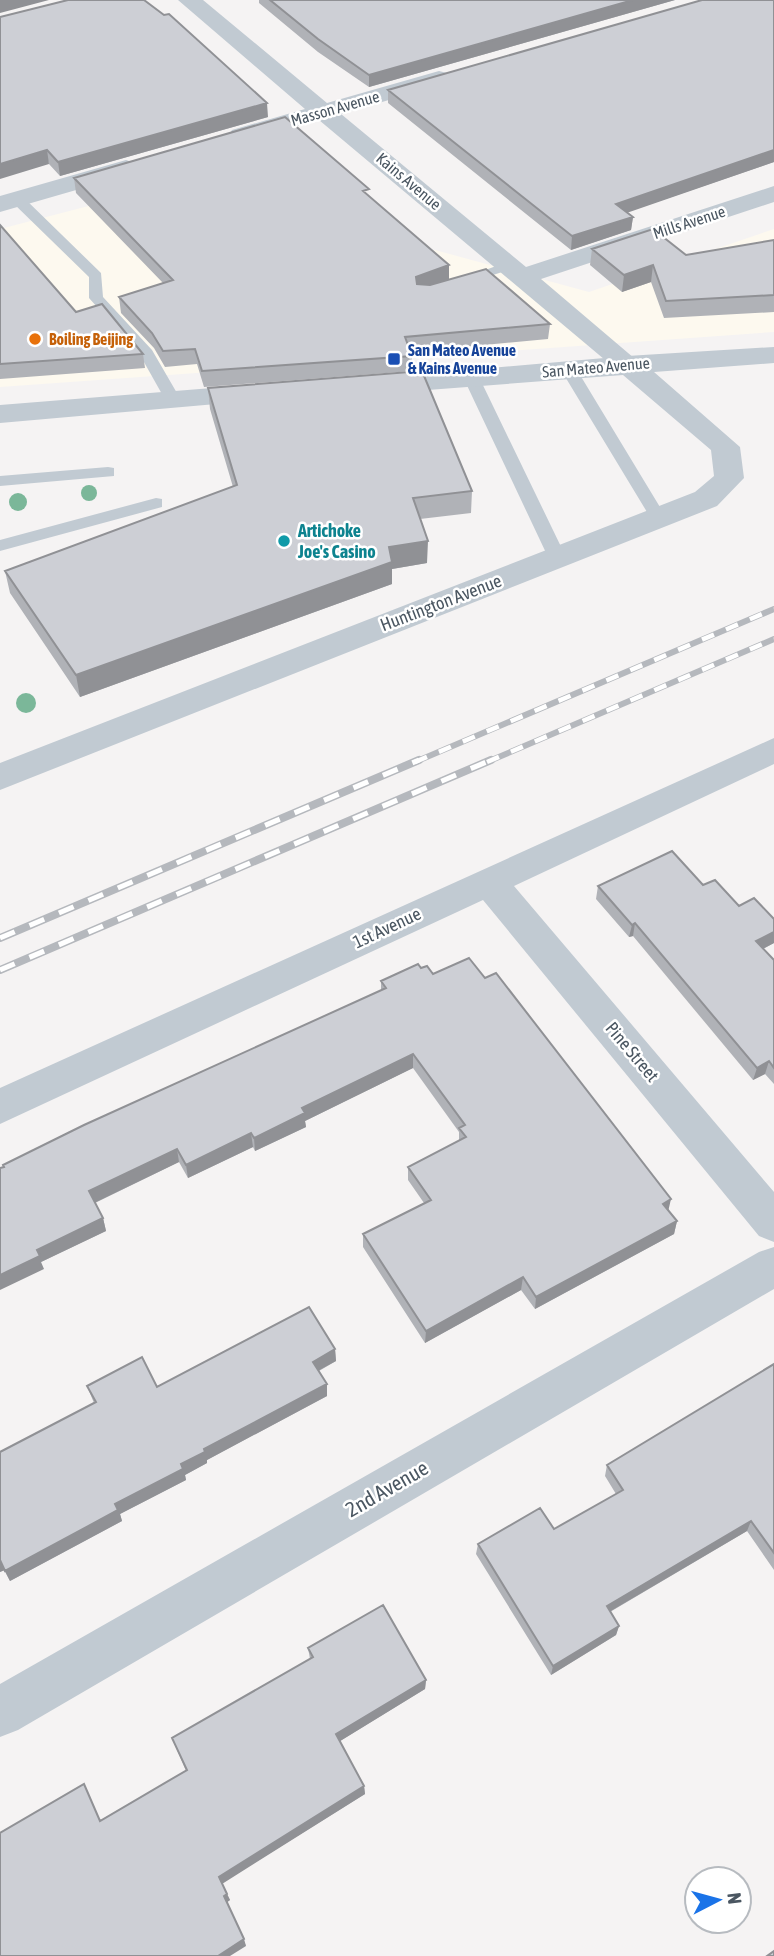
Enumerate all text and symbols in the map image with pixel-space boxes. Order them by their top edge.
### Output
street label: Masson Avenue [289,87,381,129]
street label: Kains Avenue [373,149,445,213]
street label: Mills Avenue [651,202,727,242]
place label: Boiling Beijing [49,330,133,348]
marker: Boiling Beijing [27,331,43,347]
place label: San Mateo Avenue & Kains Avenue [408,341,516,377]
marker: San Mateo Avenue & Kains Avenue [386,351,402,367]
street label: San Mateo Avenue [541,353,651,381]
place label: Artichoke Joe's Casino [297,520,376,562]
marker: Artichoke Joe's Casino [276,533,292,549]
street label: Huntington Avenue [377,570,504,635]
street label: 1st Avenue [350,903,424,952]
street label: Pine Street [601,1018,663,1086]
street label: 2nd Avenue [341,1455,432,1521]
north arrow [683,1865,753,1935]
text: N [723,1891,746,1905]

